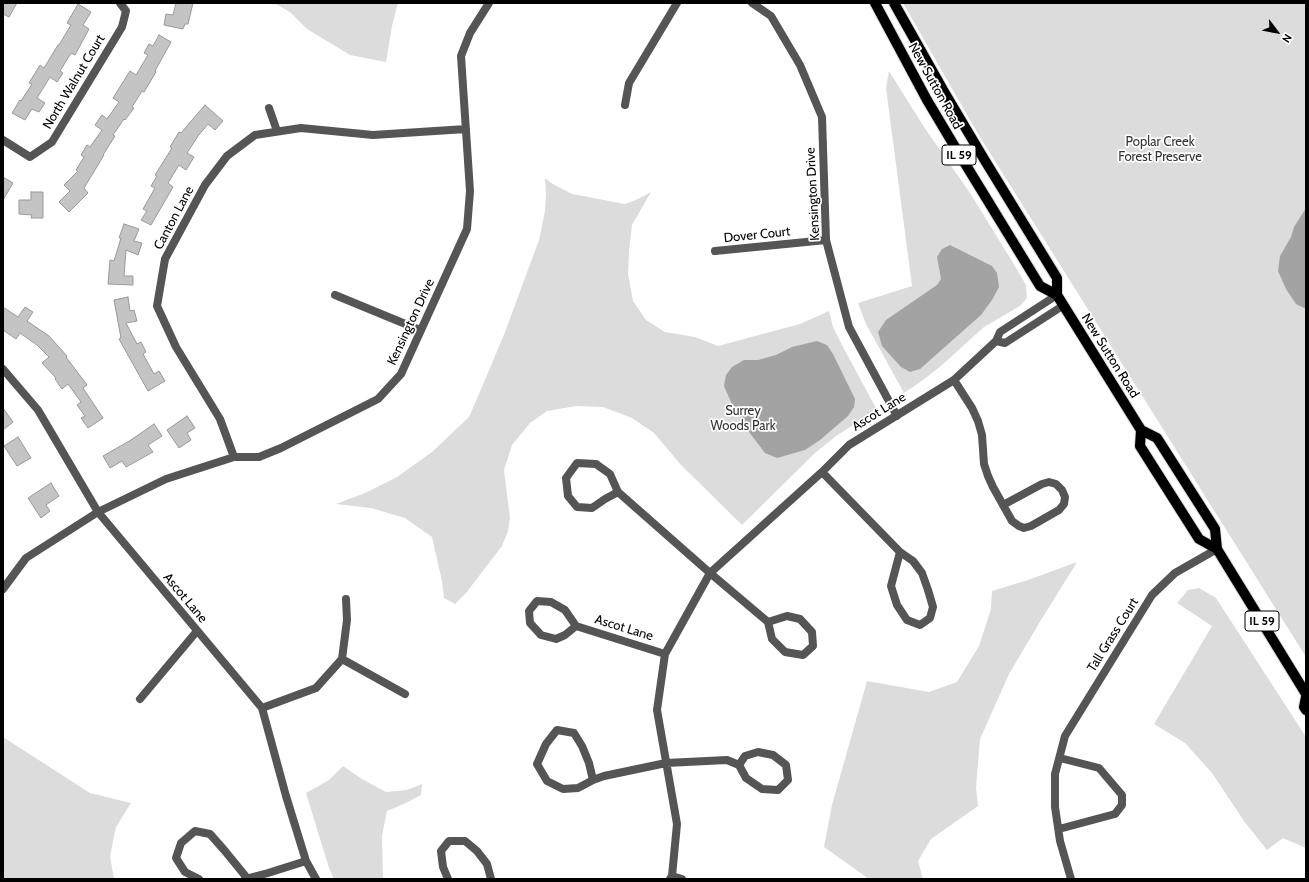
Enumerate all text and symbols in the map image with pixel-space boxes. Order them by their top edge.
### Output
north arrow [1257,12,1297,52]
text: N [1279,31,1295,45]
street label: North Walnut Court [40,32,108,132]
street label: New Sutton Road [905,40,965,132]
park label: Poplar Creek Forest Preserve [1118,134,1202,165]
road number: IL 59 [942,145,976,165]
street label: Kensington Drive [803,147,823,241]
street label: Canton Lane [151,184,197,252]
street label: Dover Court [723,224,791,246]
street label: Kensington Drive [384,276,438,368]
street label: New Sutton Road [1078,311,1142,401]
street label: Ascot Lane [849,389,909,435]
park label: Surrey Woods Park [710,403,776,434]
street label: Ascot Lane [160,570,210,626]
street label: Tall Grass Court [1084,595,1142,675]
road number: IL 59 [1245,611,1279,631]
street label: Ascot Lane [593,612,655,644]

